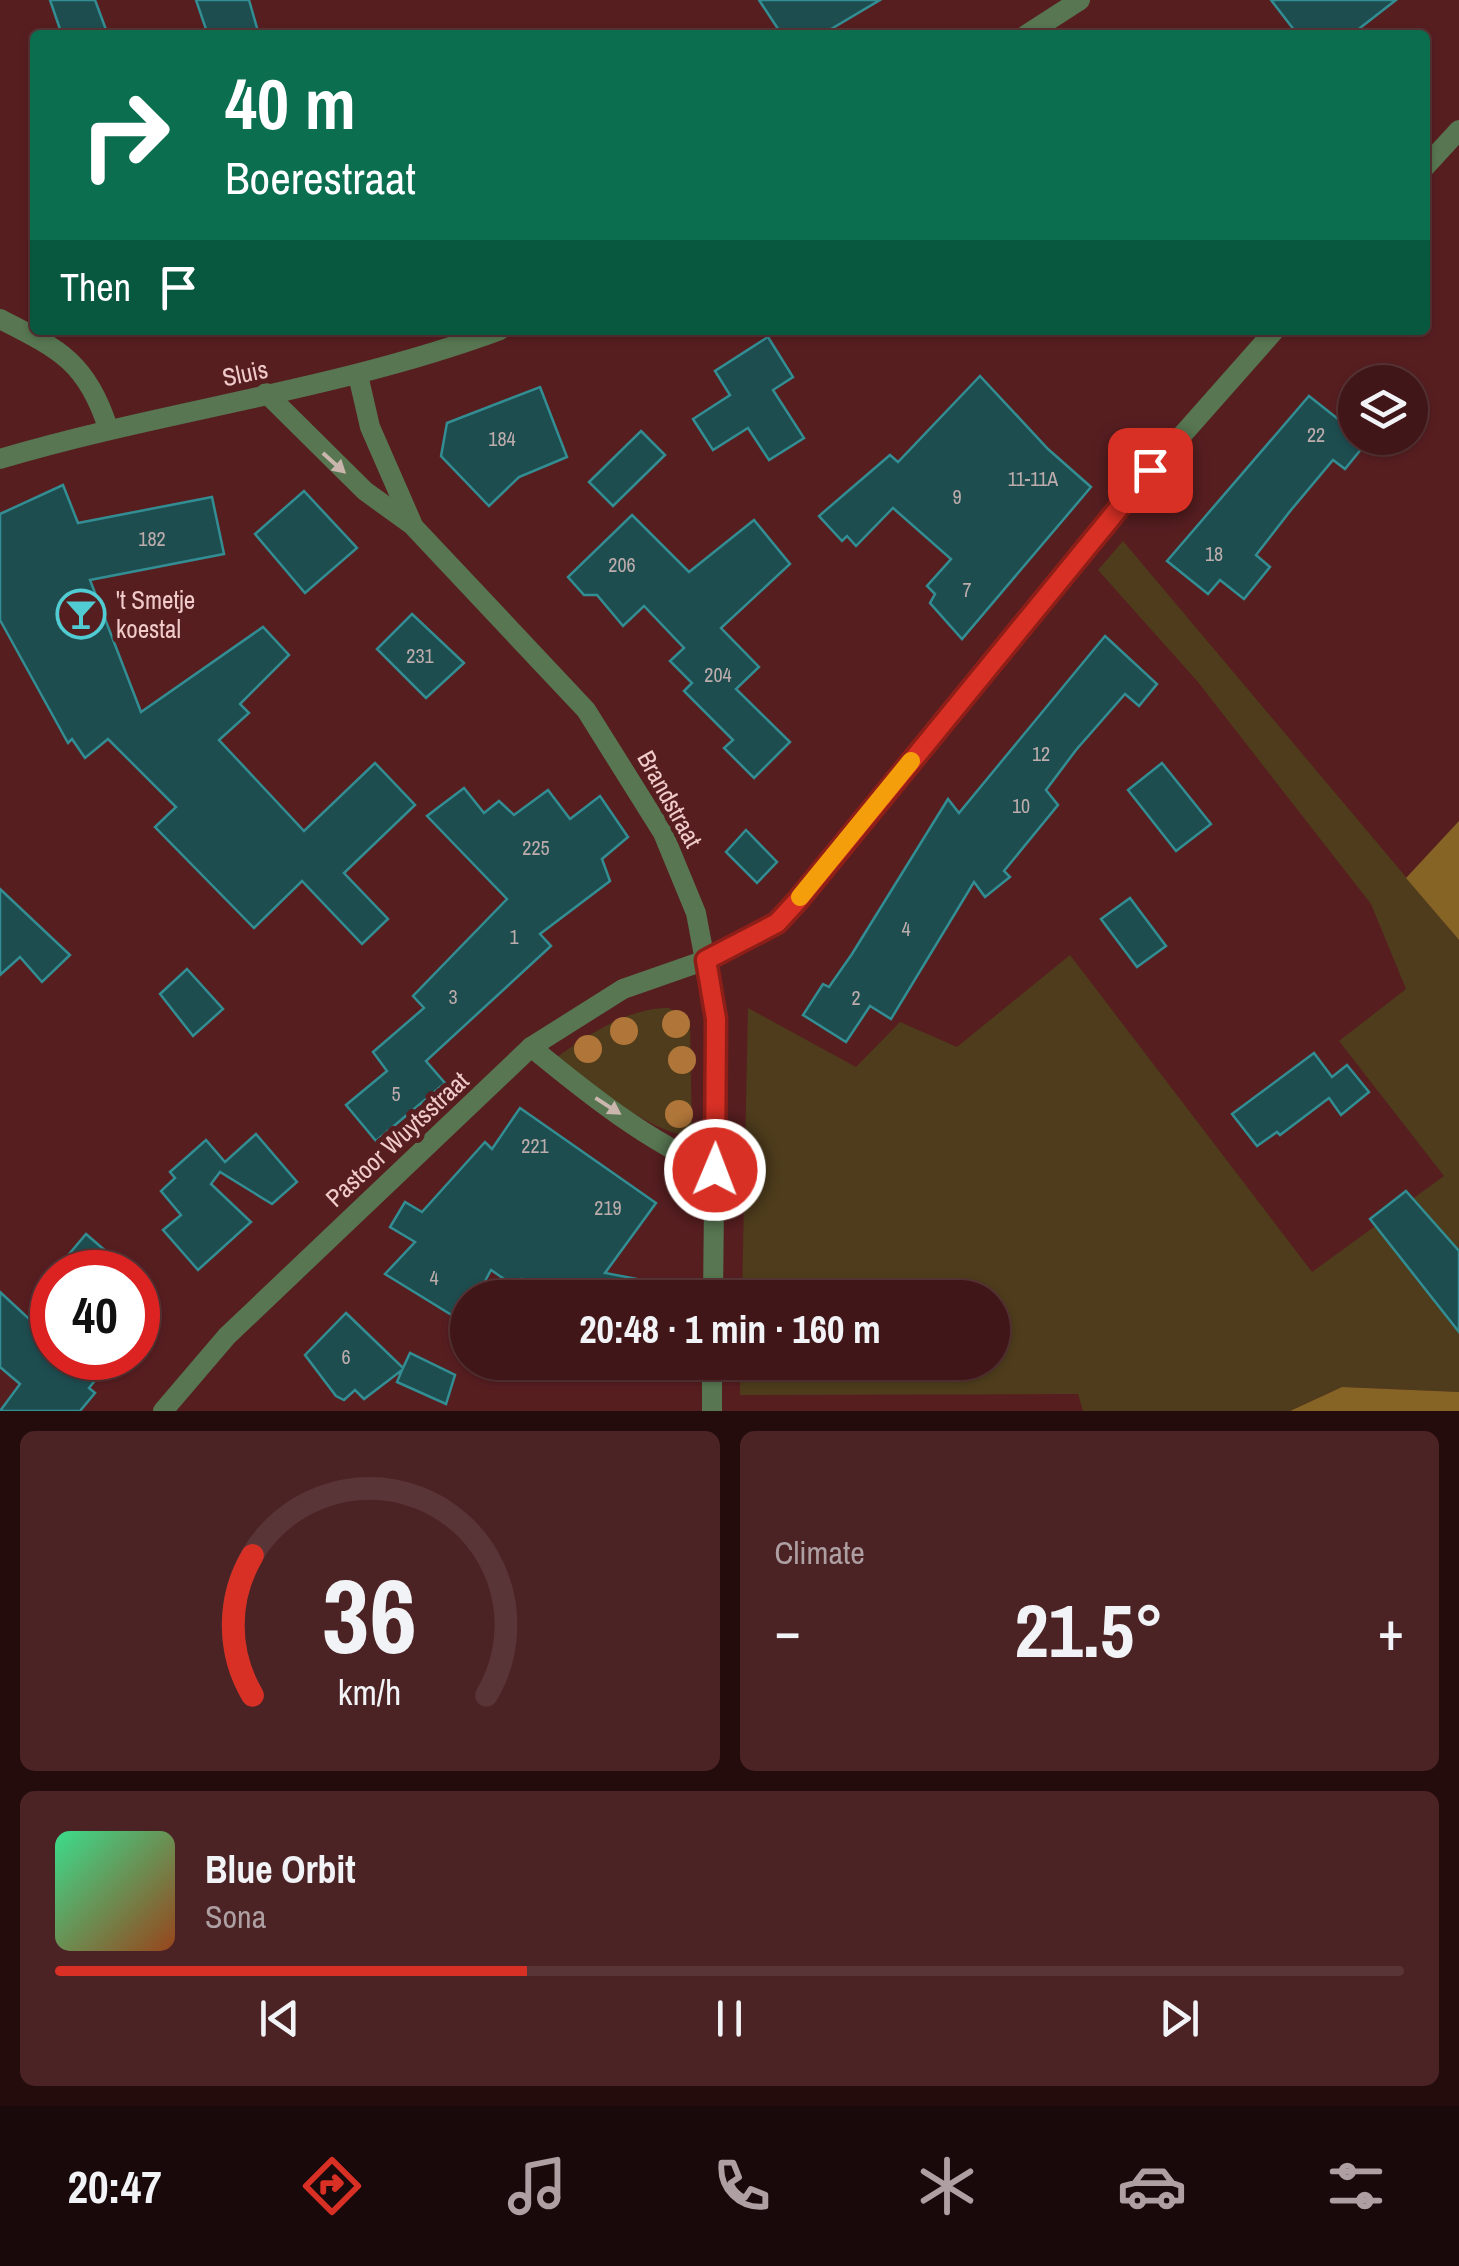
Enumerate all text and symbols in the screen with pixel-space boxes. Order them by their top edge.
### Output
text: 40 m [225,57,356,151]
icon: right [60,70,190,200]
text: Boerestraat [225,147,416,208]
icon: arrive [151,260,206,315]
text: Then [60,262,131,313]
street label: Sluis [219,352,271,394]
map controls [1338,365,1428,455]
button: layers [1338,365,1428,455]
house number: 22 [1307,421,1325,448]
house number: 184 [488,425,516,452]
pin [1108,428,1193,513]
icon: arrive [1123,443,1178,498]
one-way arrow [321,452,346,474]
house number: 11-11A [1008,465,1058,492]
house number: 9 [952,483,962,510]
house number: 182 [138,525,166,552]
house number: 18 [1205,540,1223,567]
house number: 206 [608,551,636,578]
house number: 7 [962,576,972,603]
place label: 't Smetje koestal [116,583,195,646]
bar icon: 't Smetje koestal [55,588,107,640]
house number: 231 [406,642,434,669]
house number: 204 [704,661,732,688]
house number: 12 [1032,740,1050,767]
street label: Brandstraat [629,744,711,854]
house number: 10 [1012,792,1030,819]
house number: 225 [522,834,550,861]
house number: 4 [901,915,911,942]
house number: 1 [509,923,519,950]
house number: 3 [448,983,458,1010]
house number: 2 [851,984,861,1011]
street label: Pastoor Wuytsstraat [318,1064,476,1214]
house number: 5 [391,1080,401,1107]
one-way arrow [595,1097,622,1115]
position arrow [663,1118,767,1222]
house number: 221 [521,1132,549,1159]
house number: 219 [594,1194,622,1221]
speed limit sign: 40 [30,1250,160,1380]
house number: 4 [429,1264,439,1291]
text: 20:48 · 1 min · 160 m [579,1304,881,1355]
house number: 6 [341,1343,351,1370]
text: Climate [775,1531,865,1574]
text: 36 [322,1545,417,1685]
text: 21.5° [1014,1579,1164,1680]
text: − [775,1593,801,1667]
text: + [1378,1593,1404,1667]
text: km/h [338,1668,402,1716]
text: Blue Orbit [205,1844,356,1895]
text: Sona [205,1895,266,1938]
icon: previous [252,1991,307,2046]
icon: pause [702,1991,757,2046]
icon: next [1152,1991,1207,2046]
icon: directions [297,2151,367,2221]
icon: music [502,2151,572,2221]
icon: phone [707,2151,777,2221]
icon: climate [912,2151,982,2221]
icon: car [1117,2151,1187,2221]
icon: filters [1321,2151,1391,2221]
text: 20:47 [67,2156,162,2217]

